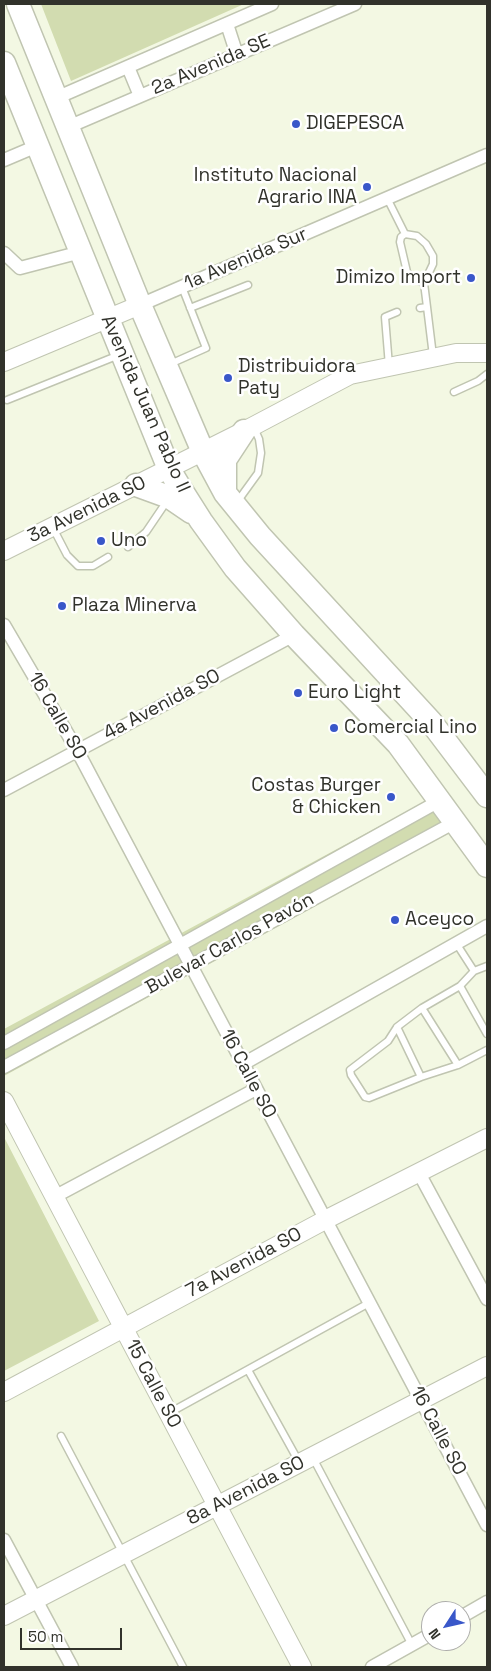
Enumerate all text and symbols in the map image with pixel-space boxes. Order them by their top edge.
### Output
street label: 2a Avenida SE [148,30,274,100]
place label: DIGEPESCA [306,113,404,135]
marker: DIGEPESCA [290,118,302,130]
place label: Instituto Nacional Agrario INA [194,165,357,209]
marker: Instituto Nacional Agrario INA [361,181,373,193]
street label: 1a Avenida Sur [181,223,311,295]
place label: Dimizo Import [336,267,461,289]
marker: Dimizo Import [465,272,477,284]
street label: Avenida Juan Pablo II [96,312,194,496]
place label: Distribuidora Paty [238,356,356,400]
marker: Distribuidora Paty [222,372,234,384]
street label: 3a Avenida SO [24,472,150,548]
place label: Uno [111,530,147,552]
marker: Uno [95,535,107,547]
place label: Plaza Minerva [72,595,197,617]
marker: Plaza Minerva [56,600,68,612]
street label: 4a Avenida SO [100,665,224,745]
street label: 16 Calle SO [23,668,91,764]
place label: Euro Light [308,682,401,704]
marker: Euro Light [292,687,304,699]
place label: Comercial Lino [344,717,477,739]
marker: Comercial Lino [328,722,340,734]
place label: Costas Burger & Chicken [251,775,381,819]
marker: Costas Burger & Chicken [385,791,397,803]
street label: Bulevar Carlos Pavón [142,888,318,1000]
place label: Aceyco [405,909,474,931]
marker: Aceyco [389,914,401,926]
street label: 16 Calle SO [215,1026,281,1122]
street label: 7a Avenida SO [182,1223,306,1303]
street label: 15 Calle SO [120,1336,186,1432]
street label: 16 Calle SO [405,1383,471,1479]
street label: 8a Avenida SO [183,1452,309,1530]
north arrow [421,1601,471,1651]
scale bar [22,1618,125,1650]
text: N [424,1625,445,1643]
text: 50 m [28,1627,63,1646]

